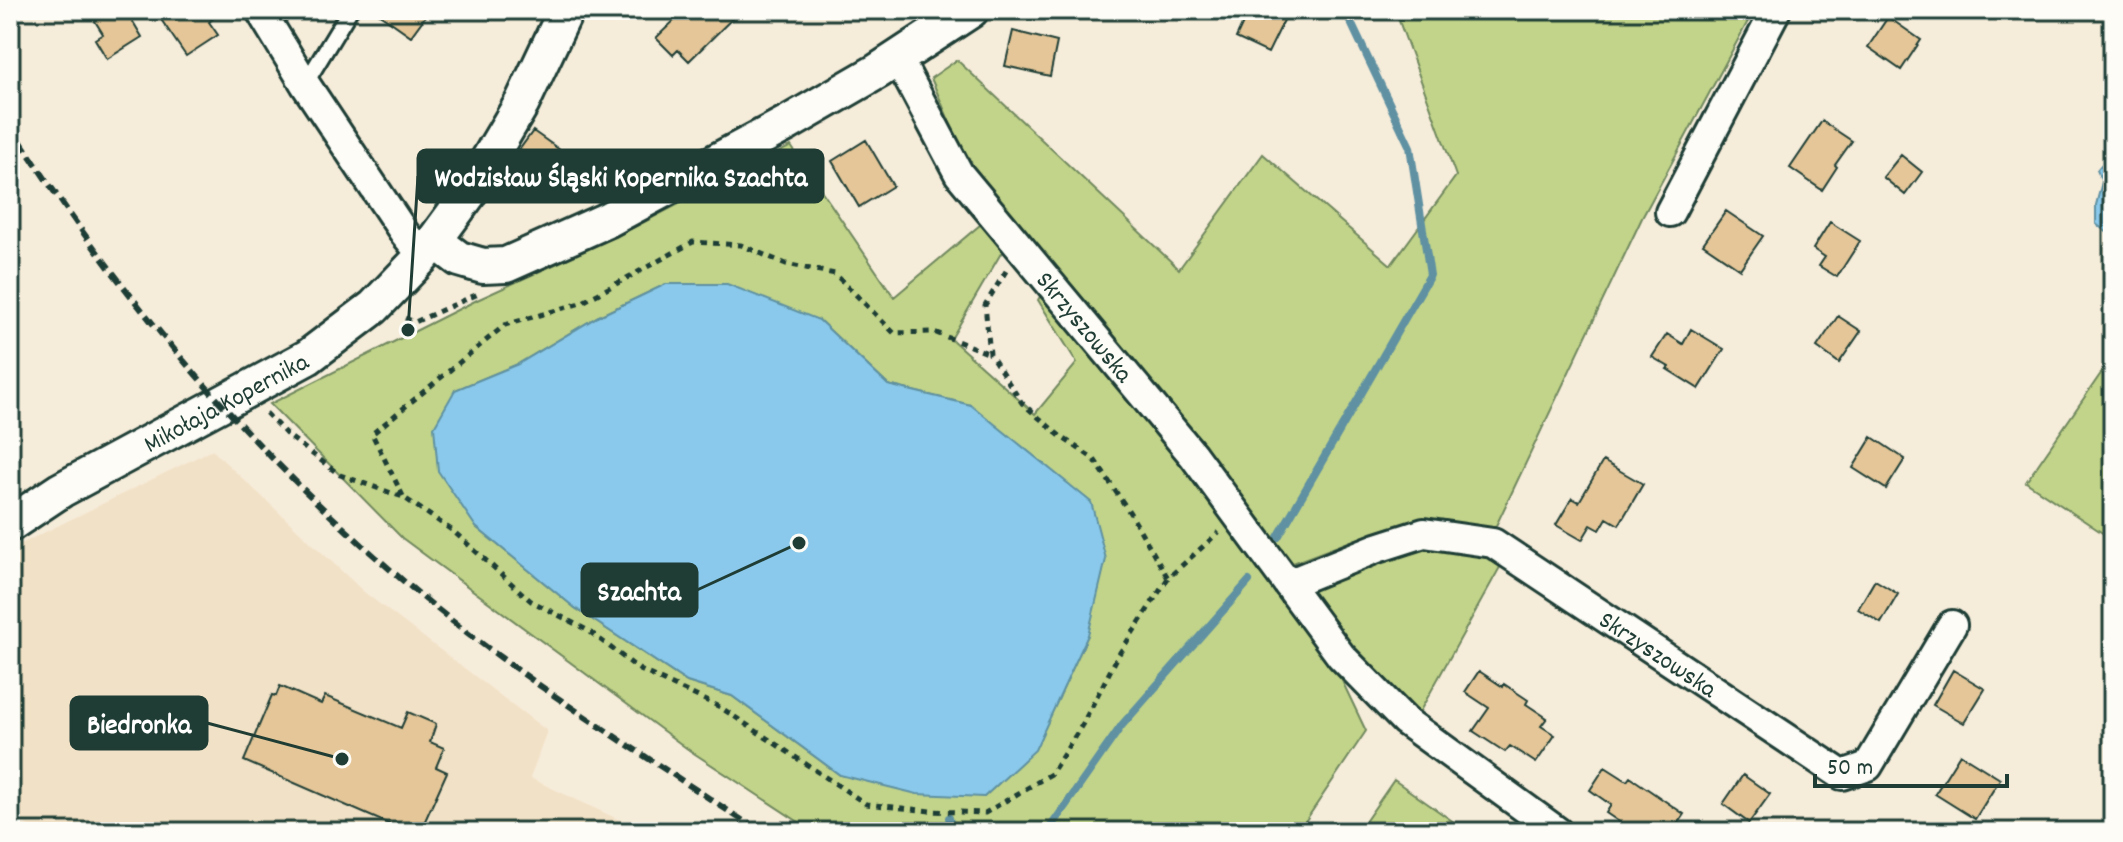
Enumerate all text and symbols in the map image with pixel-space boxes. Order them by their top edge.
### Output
callout: Wodzisław Śląski Kopernika Szachta [418,150,823,202]
text: Wodzisław Śląski Kopernika Szachta [434,161,808,201]
street label: Skrzyszowska [1025,264,1141,393]
street label: Mikołaja Kopernika [138,345,317,464]
callout: Szachta [582,564,697,616]
text: Szachta [597,575,682,615]
street label: Skrzyszowska [1590,603,1724,709]
callout: Biedronka [71,697,207,749]
text: Biedronka [87,708,192,748]
scale bar [1815,738,2007,788]
text: 50 m [1827,752,1873,786]

